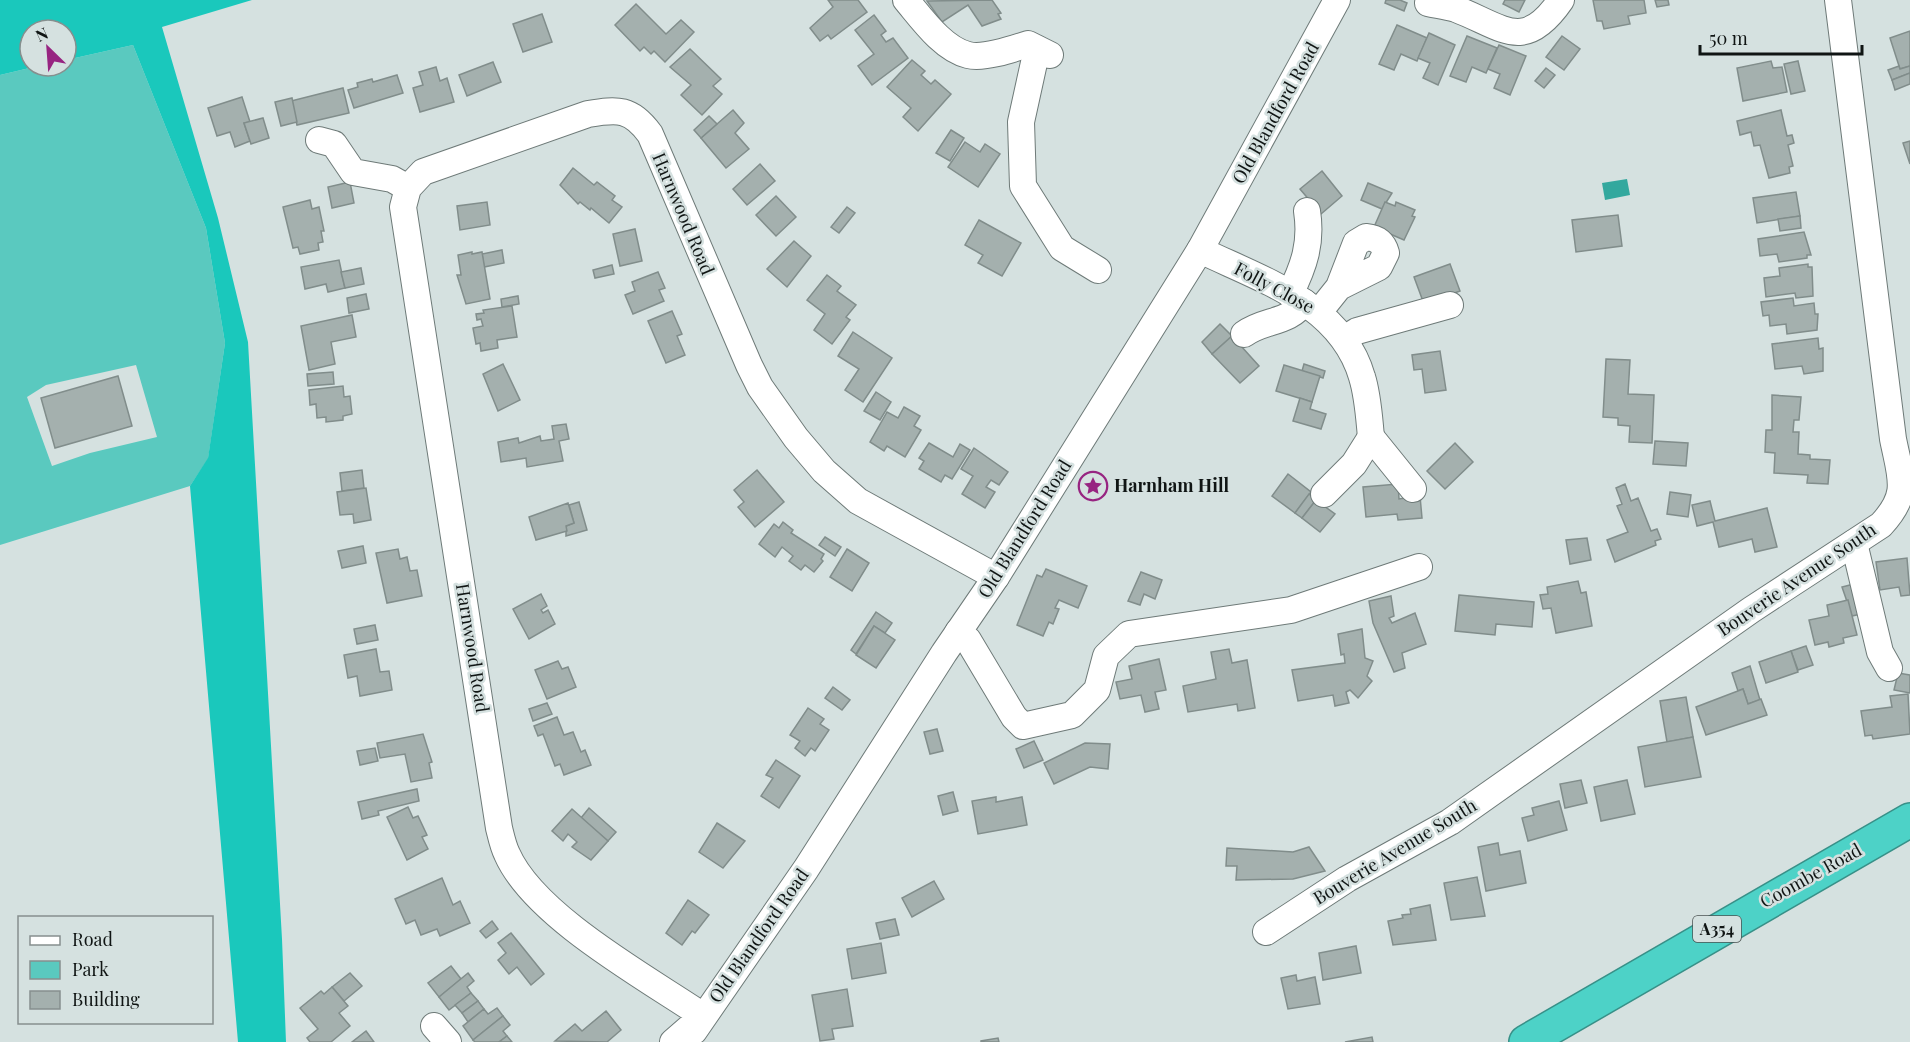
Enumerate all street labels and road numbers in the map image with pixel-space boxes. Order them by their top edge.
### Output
street label: Old Blandford Road [1226,37,1324,188]
street label: Harnwood Road [647,149,721,279]
street label: Folly Close [1230,256,1319,318]
street label: Old Blandford Road [972,454,1077,602]
street label: Bouverie Avenue South [1712,517,1881,641]
street label: Harnwood Road [451,582,495,715]
street label: Bouverie Avenue South [1308,793,1481,909]
street label: Coombe Road [1755,837,1866,913]
street label: Old Blandford Road [703,863,814,1007]
road number: A354 [1693,916,1741,942]

